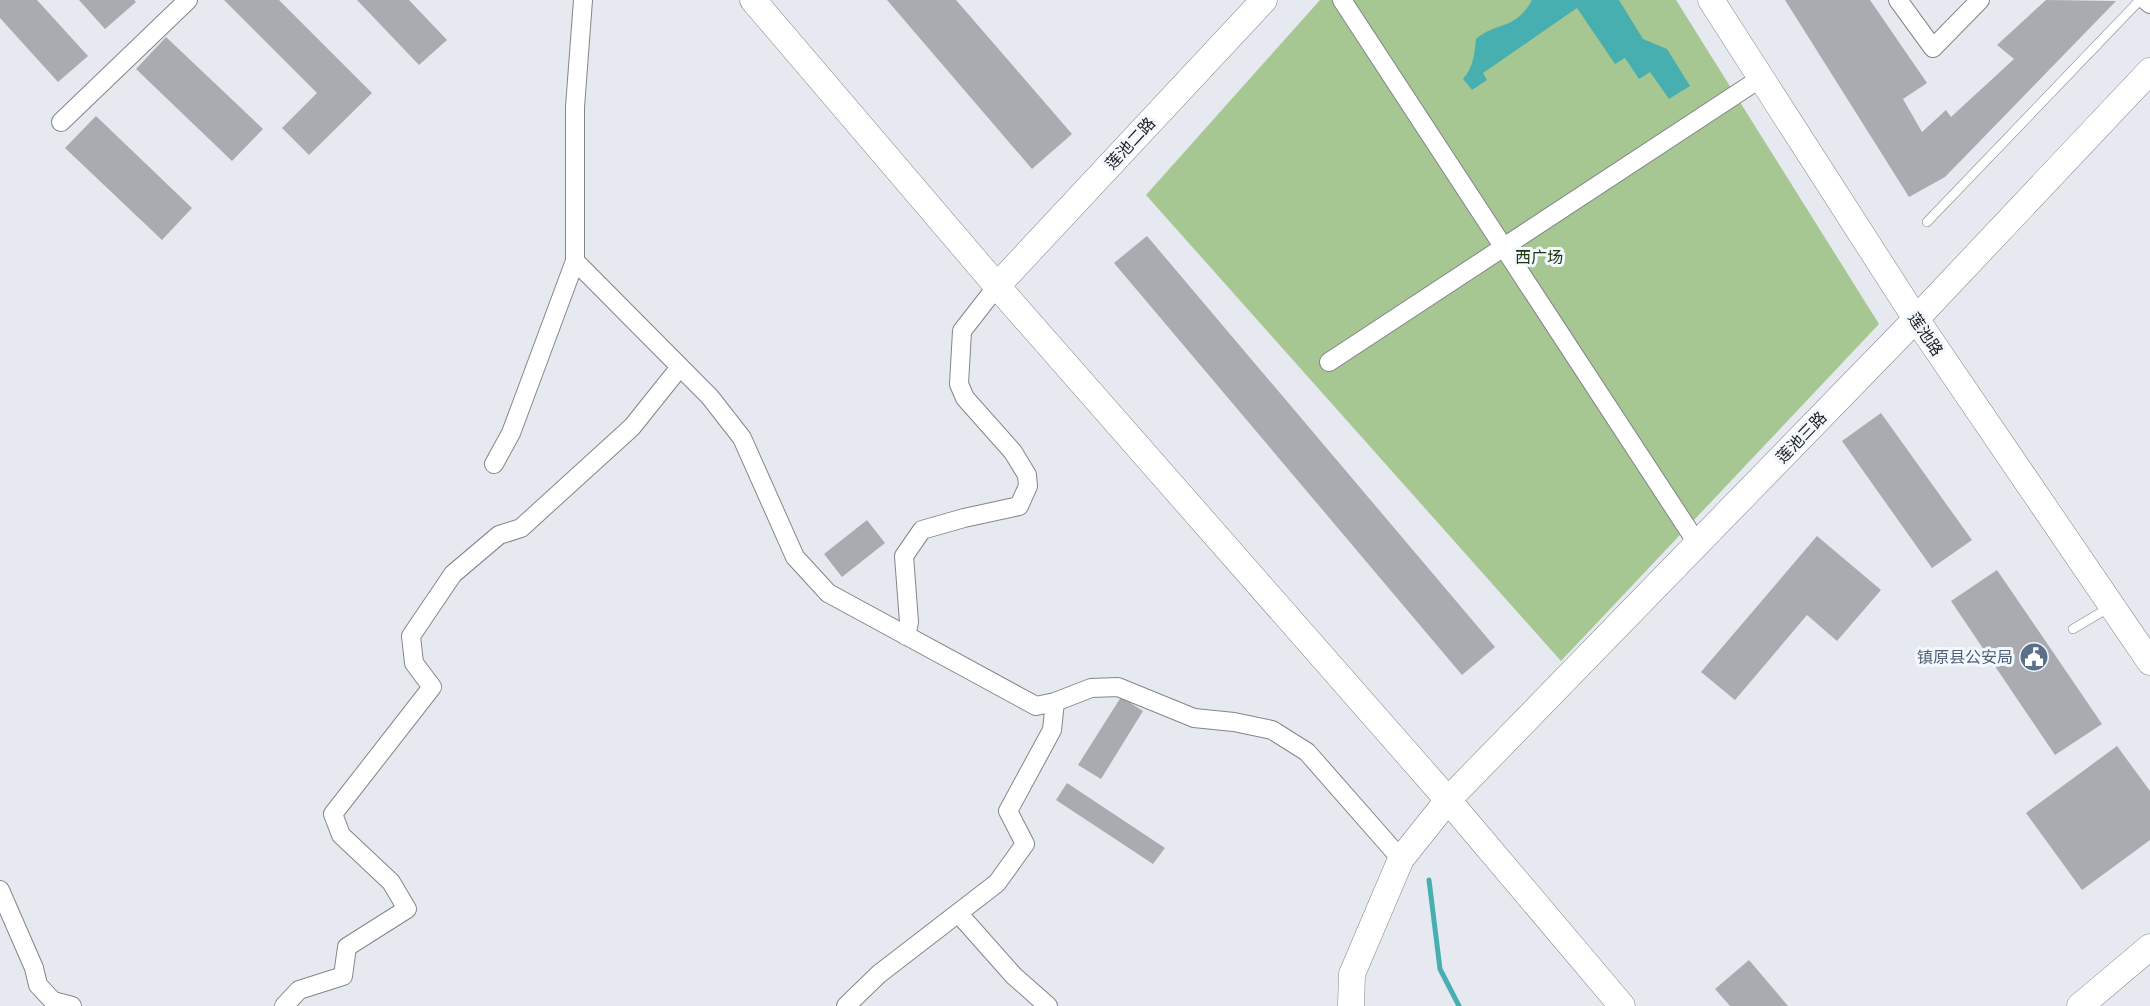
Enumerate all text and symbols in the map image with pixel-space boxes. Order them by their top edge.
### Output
street label: 莲池二路 [1099,111,1161,175]
park label: 西广场 [1515,245,1563,269]
street label: 莲池路 [1903,307,1949,361]
street label: 莲池三路 [1770,406,1832,468]
public building icon: 镇原县公安局 [2018,641,2050,673]
place label: 镇原县公安局 [1917,645,2013,669]

